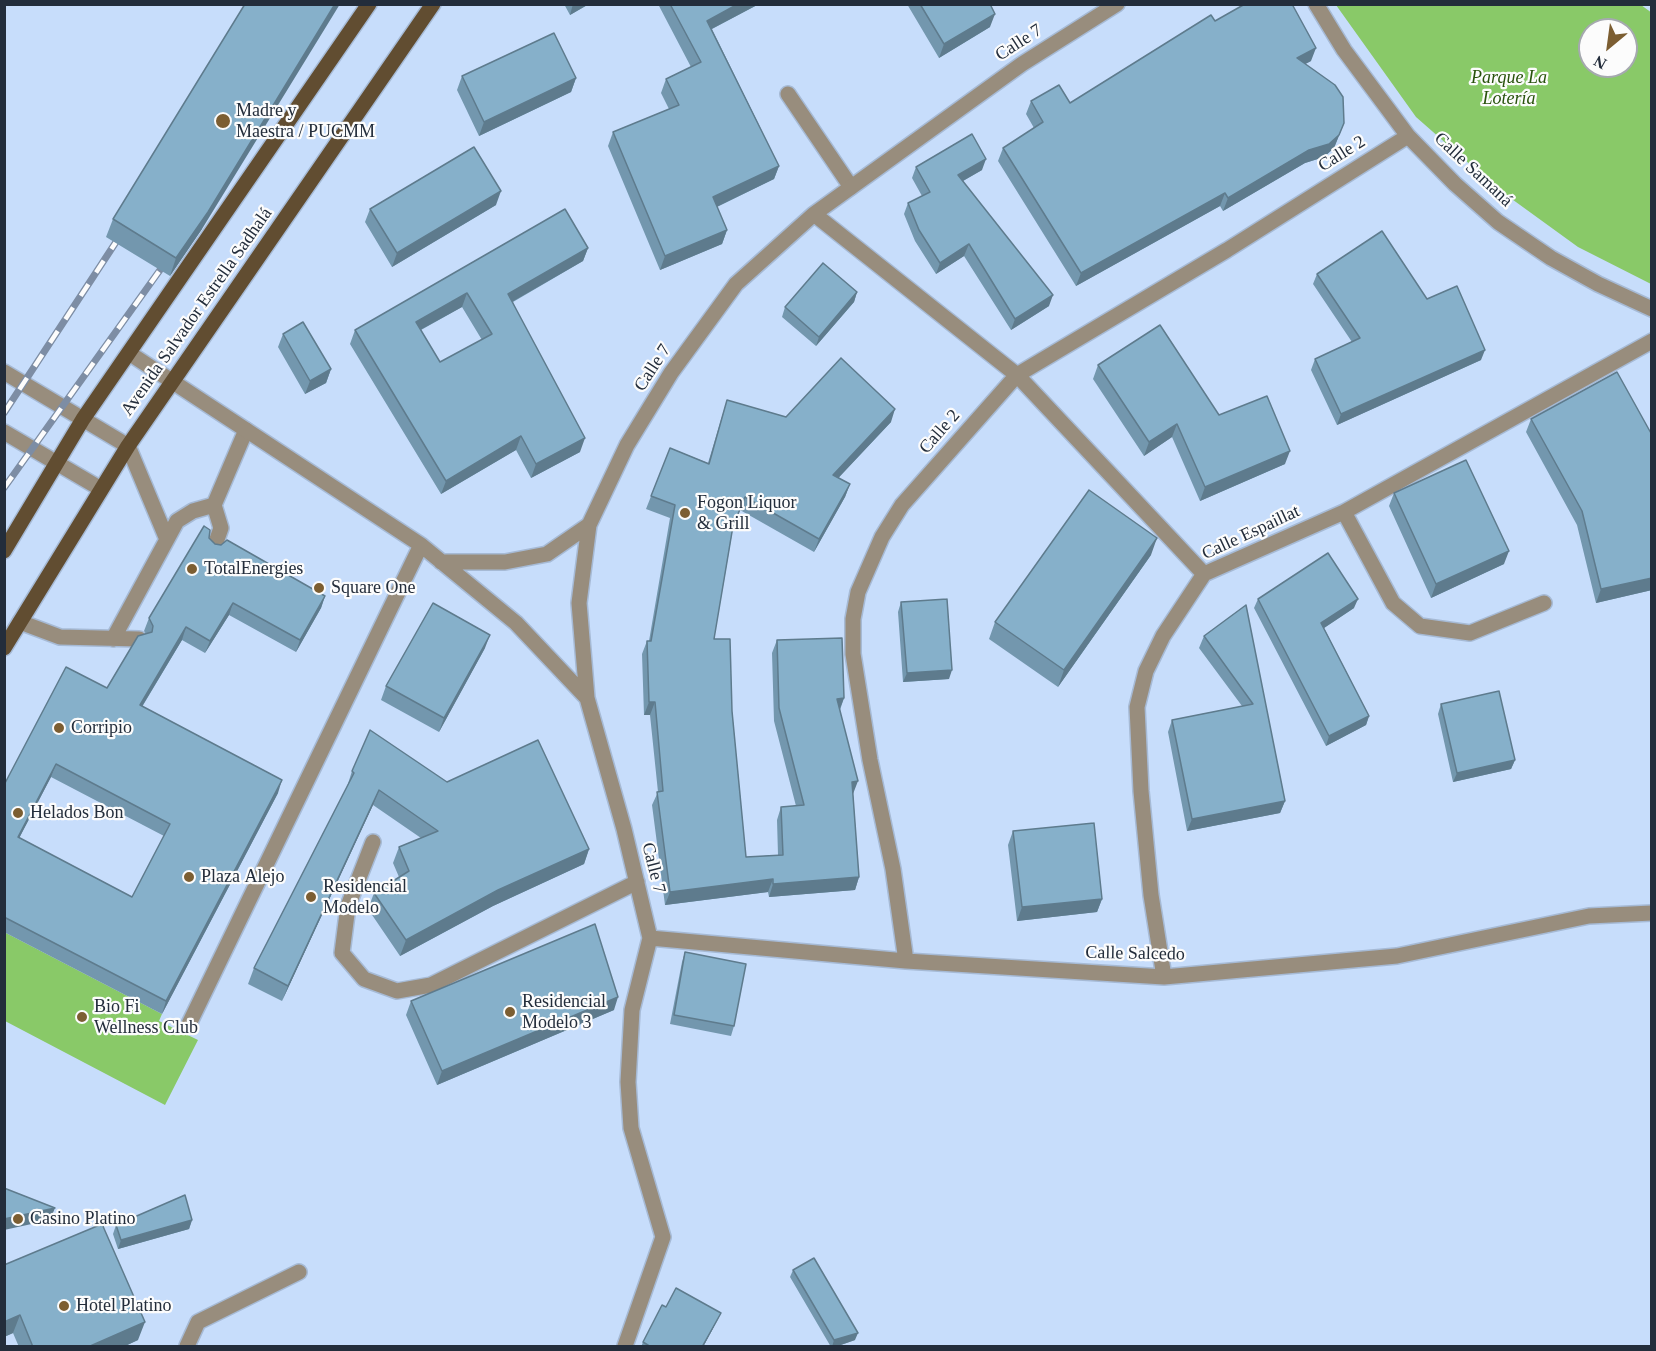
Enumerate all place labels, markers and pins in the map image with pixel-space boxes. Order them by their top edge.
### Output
place label: Madre y Maestra / PUCMM [236,100,375,142]
marker: Madre y Maestra / PUCMM [214,112,232,130]
place label: Fogon Liquor & Grill [697,492,797,534]
marker: Fogon Liquor & Grill [678,506,692,520]
place label: TotalEnergies [204,558,303,580]
marker: TotalEnergies [185,562,199,576]
place label: Square One [331,577,415,599]
marker: Square One [312,581,326,595]
place label: Corripio [71,717,132,739]
marker: Corripio [52,721,66,735]
place label: Helados Bon [30,802,123,824]
marker: Helados Bon [11,806,25,820]
place label: Plaza Alejo [201,866,284,888]
marker: Plaza Alejo [182,870,196,884]
place label: Residencial Modelo [323,876,407,918]
marker: Residencial Modelo [304,890,318,904]
place label: Residencial Modelo 3 [522,991,606,1034]
place label: Bio Fi Wellness Club [94,996,198,1038]
marker: Residencial Modelo 3 [503,1005,517,1019]
marker: Bio Fi Wellness Club [75,1010,89,1024]
place label: Casino Platino [30,1208,136,1230]
marker: Casino Platino [11,1212,25,1226]
place label: Hotel Platino [76,1295,171,1317]
marker: Hotel Platino [57,1299,71,1313]

